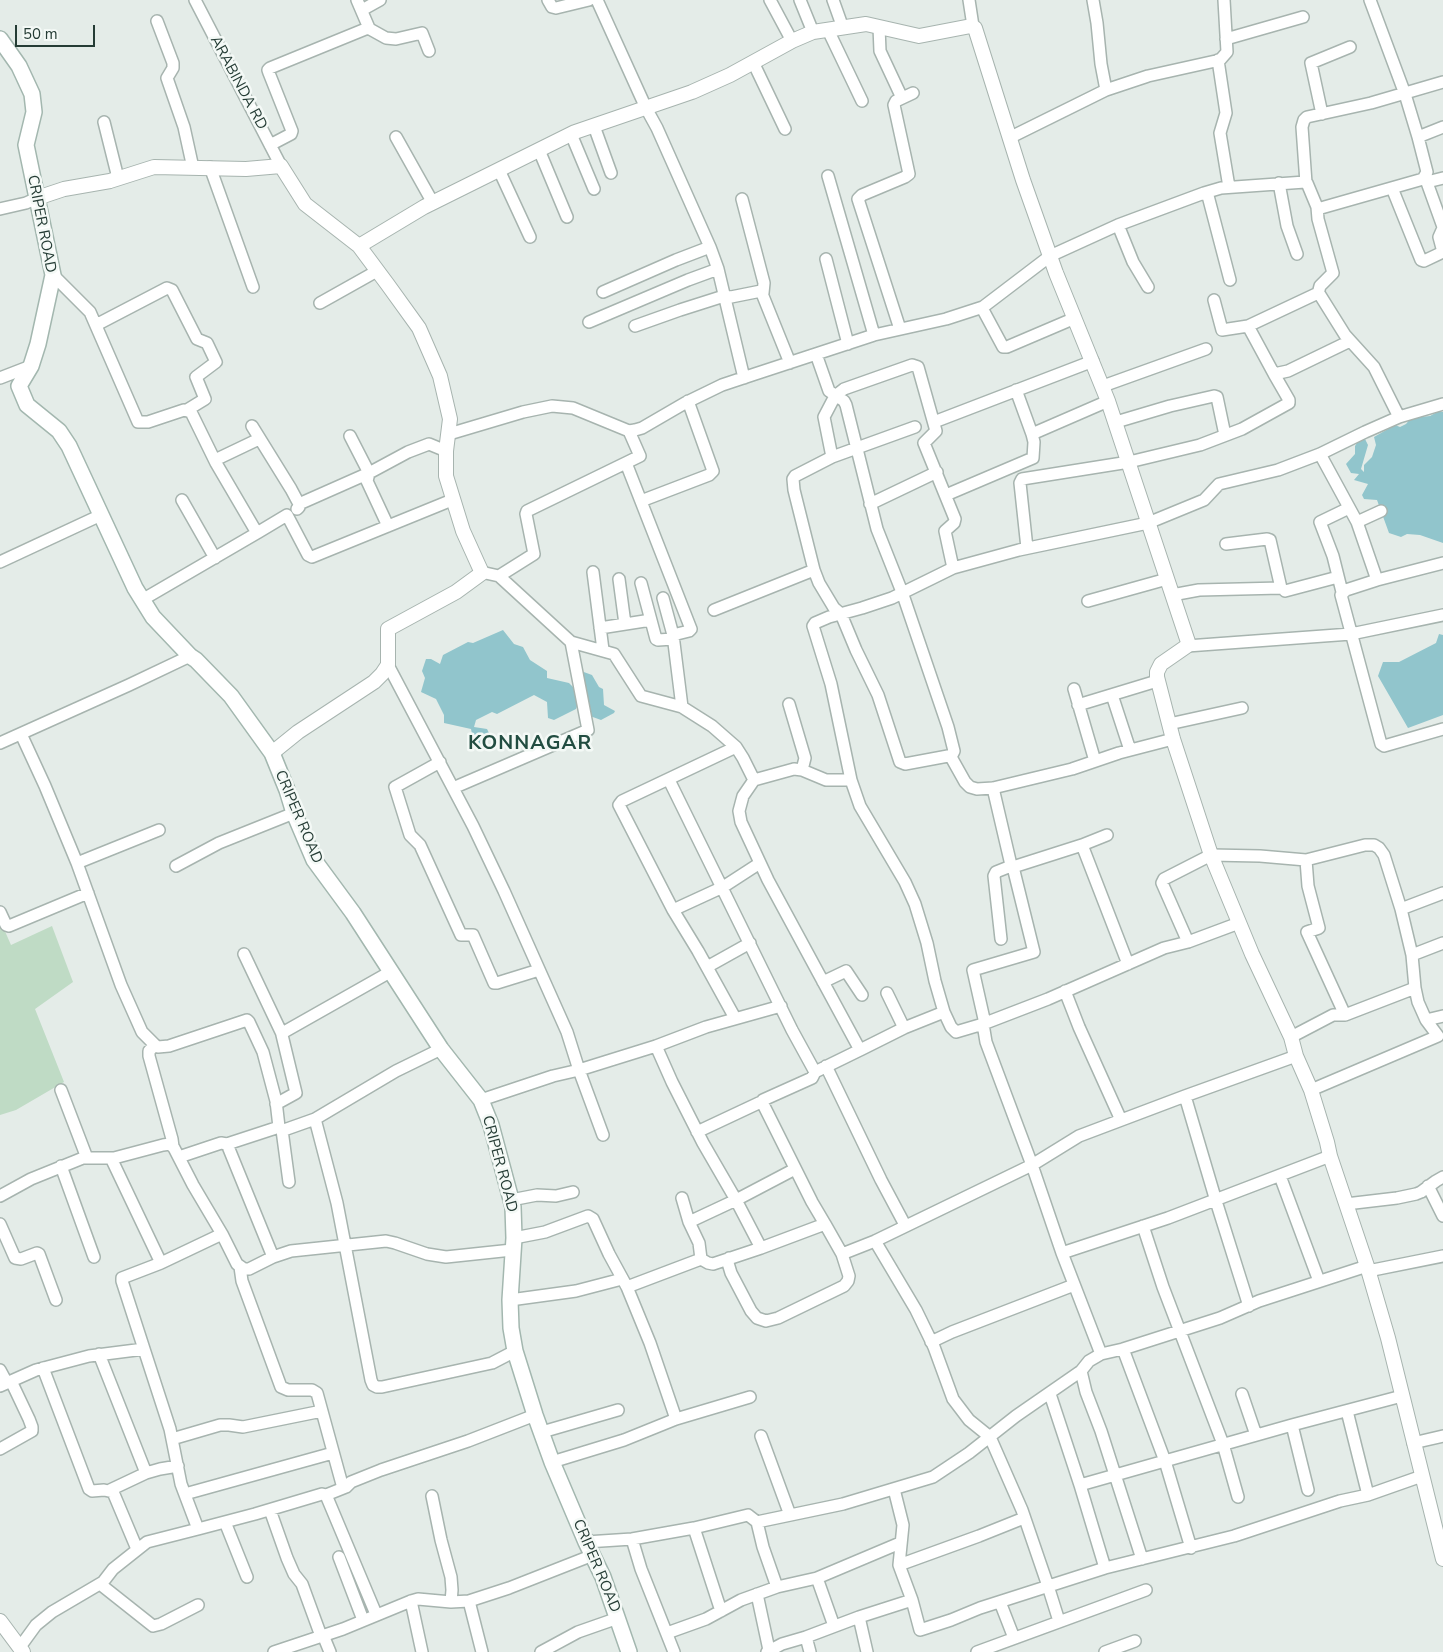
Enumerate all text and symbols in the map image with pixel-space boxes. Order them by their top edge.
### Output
scale bar [18,15,98,47]
text: 50 m [23,24,58,44]
street label: ARABINDA RD [206,33,270,133]
street label: CRIPER ROAD [23,173,59,275]
district label: KONNAGAR [467,732,593,756]
street label: CRIPER ROAD [270,768,326,866]
street label: CRIPER ROAD [477,1114,521,1214]
street label: CRIPER ROAD [568,1517,624,1615]

